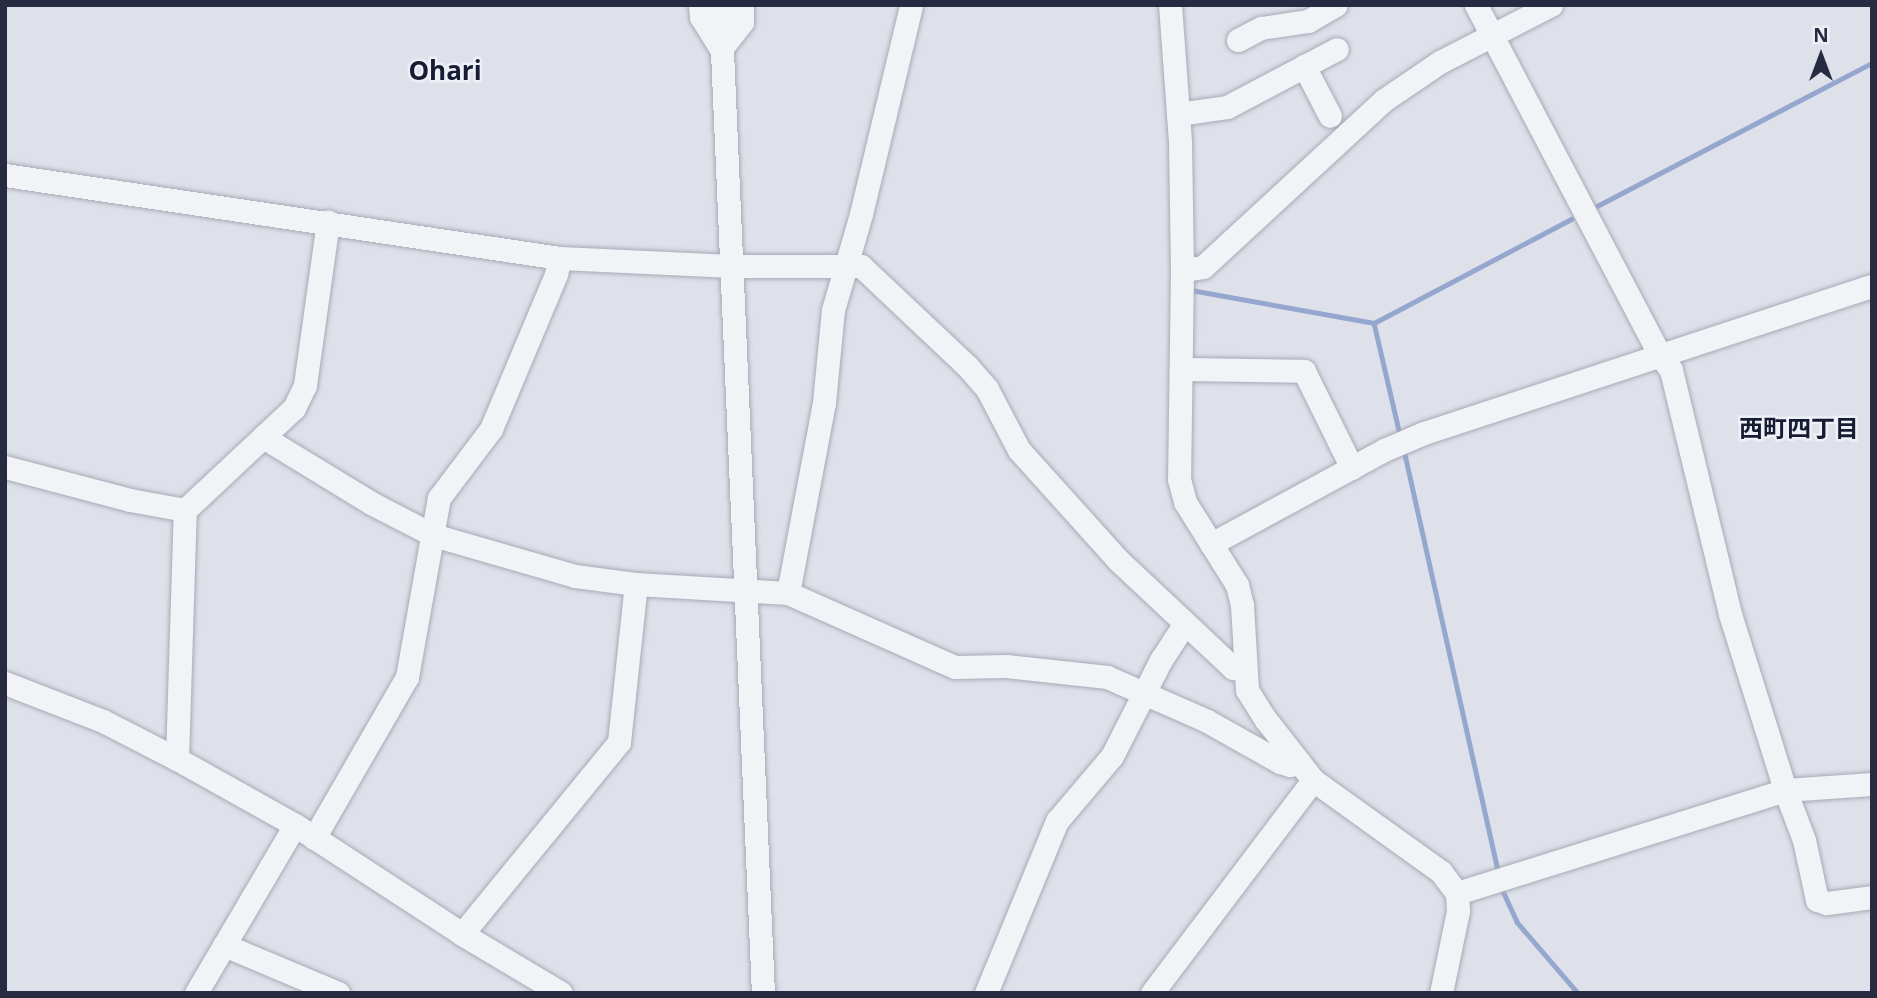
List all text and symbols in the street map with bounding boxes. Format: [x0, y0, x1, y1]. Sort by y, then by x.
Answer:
north arrow [1786, 21, 1856, 91]
text: N [1813, 22, 1829, 48]
district label: Ohari [408, 55, 482, 87]
district label: 西町四丁目 [1739, 414, 1859, 442]

